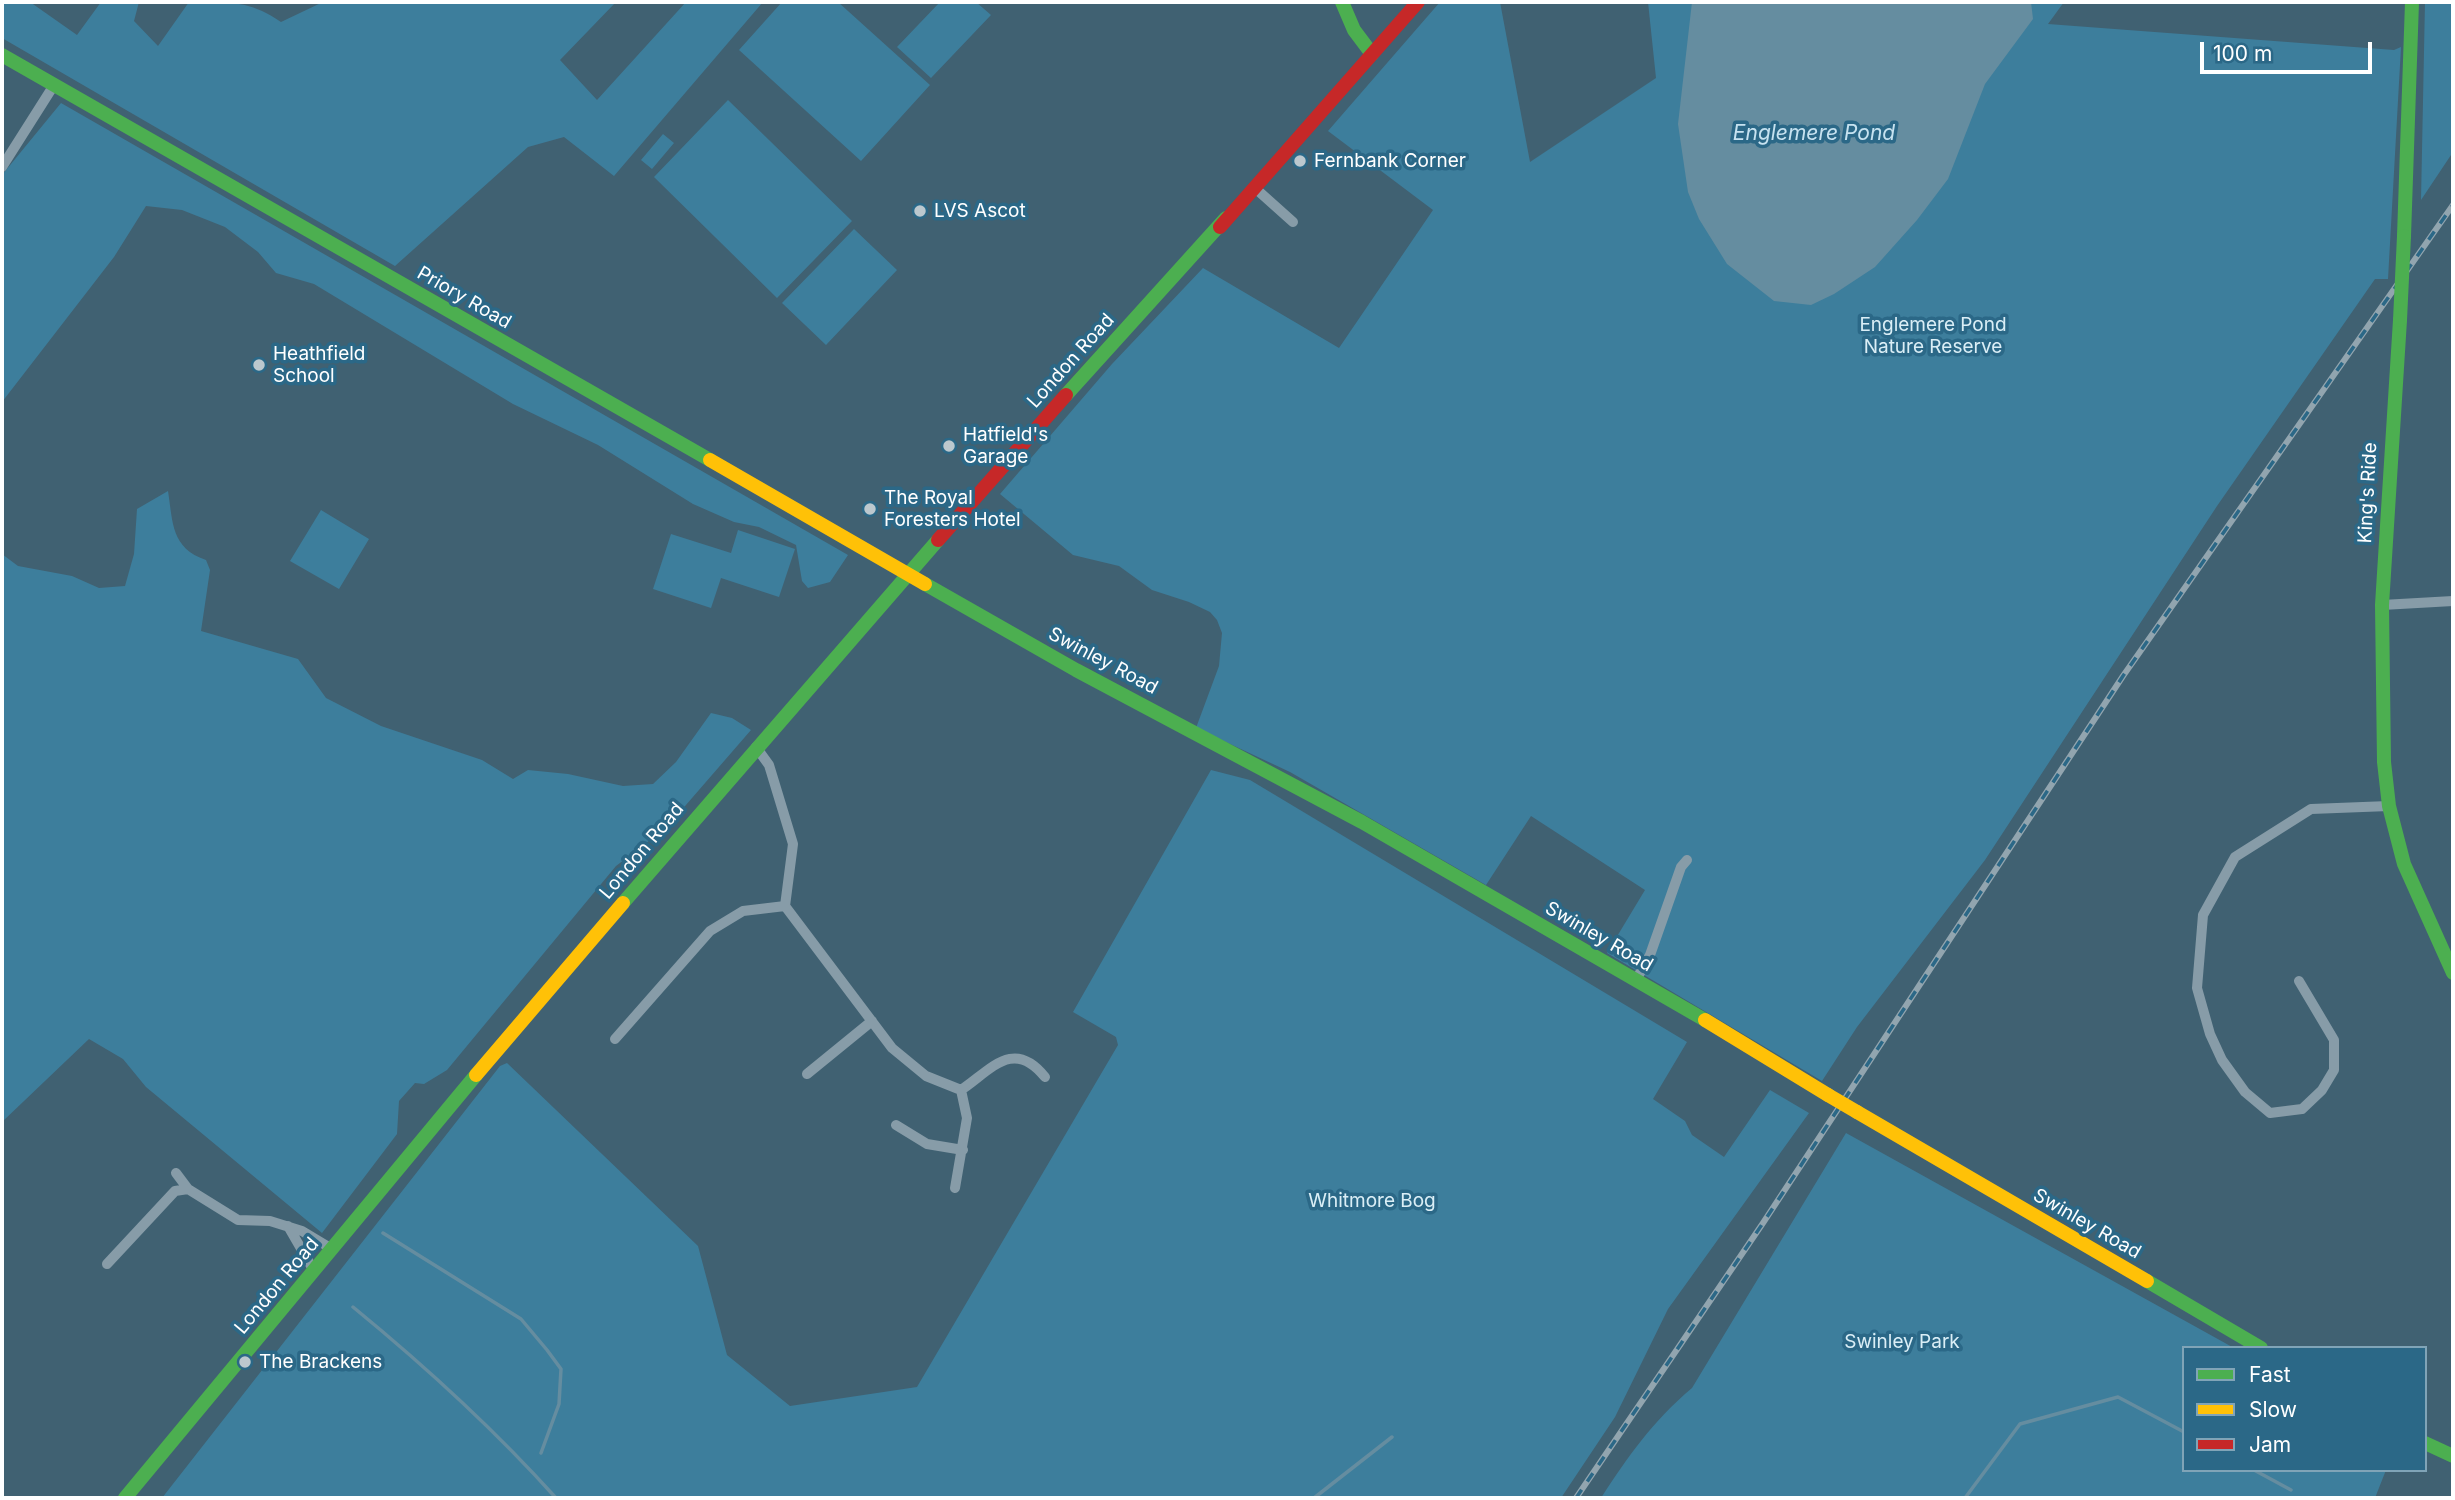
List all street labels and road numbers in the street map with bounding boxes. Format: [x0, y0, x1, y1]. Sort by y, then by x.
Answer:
street label: Priory Road [413, 262, 515, 334]
street label: London Road [1023, 309, 1119, 413]
street label: King's Ride [2354, 442, 2382, 544]
street label: Swinley Road [1044, 623, 1162, 699]
street label: London Road [595, 798, 689, 904]
street label: Swinley Road [1541, 897, 1657, 977]
street label: Swinley Road [2029, 1184, 2145, 1264]
street label: London Road [230, 1233, 324, 1339]

